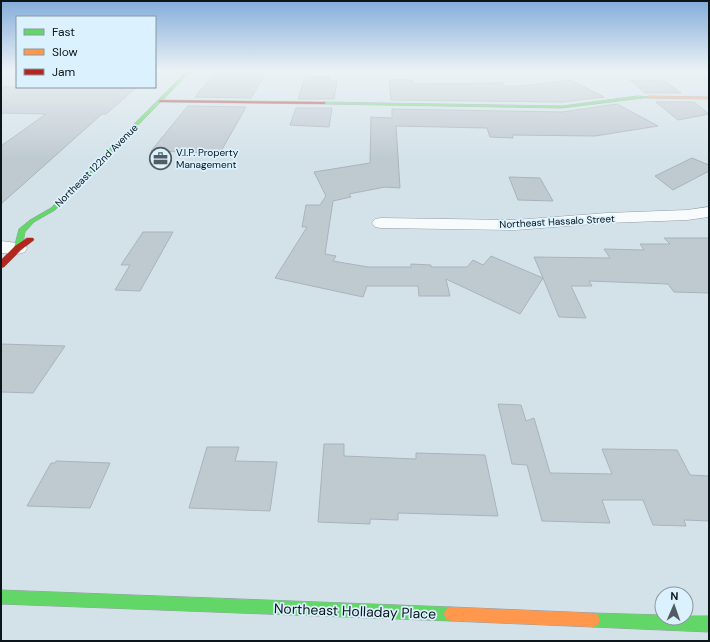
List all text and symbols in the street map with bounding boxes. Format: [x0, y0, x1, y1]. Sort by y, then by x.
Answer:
legend [16, 16, 156, 88]
text: Fast [52, 24, 75, 40]
text: Slow [52, 44, 78, 60]
text: Jam [52, 64, 75, 80]
street label: Northeast 122nd Avenue [52, 121, 141, 210]
office icon: V.I.P. Property Management [148, 145, 174, 171]
place label: V.I.P. Property Management [176, 146, 239, 171]
street label: Northeast Hassalo Street [499, 212, 615, 231]
north arrow [654, 586, 694, 626]
text: N [670, 589, 679, 603]
street label: Northeast Holladay Place [274, 599, 437, 623]

